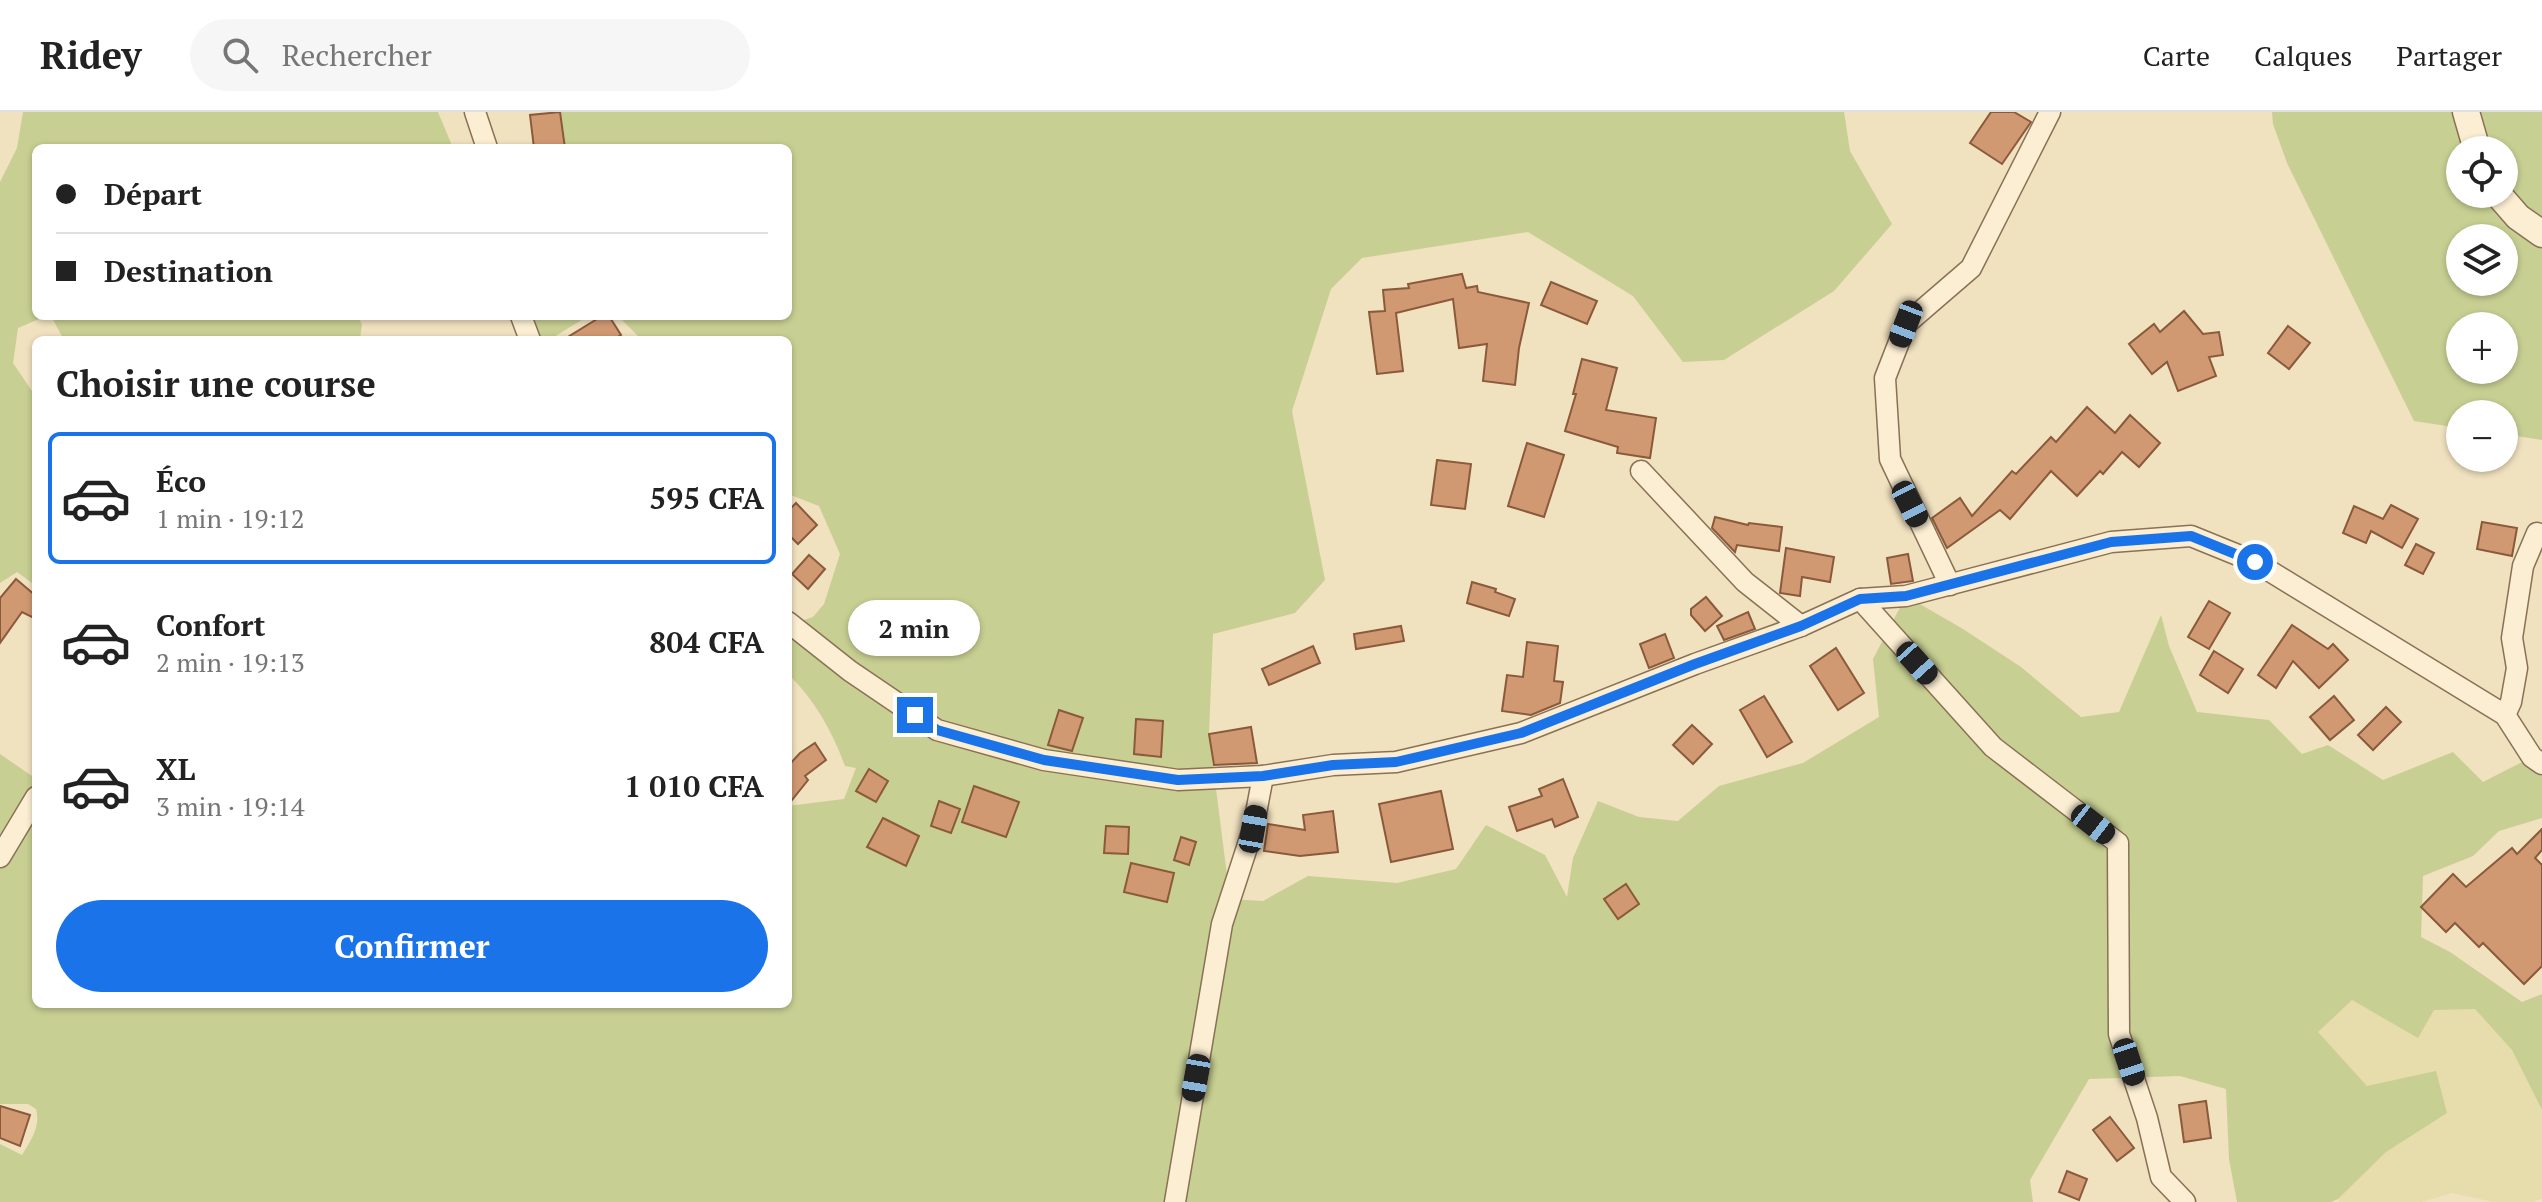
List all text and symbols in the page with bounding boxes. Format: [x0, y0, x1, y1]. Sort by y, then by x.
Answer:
search box [190, 19, 750, 91]
text: Ridey [40, 30, 142, 80]
icon: search [218, 33, 262, 77]
text: Rechercher [282, 35, 432, 75]
text: Carte [2143, 37, 2210, 74]
text: Calques [2254, 37, 2352, 74]
text: Partager [2396, 37, 2502, 74]
map controls [2446, 136, 2518, 472]
button: locate [2446, 136, 2518, 208]
text: Départ [104, 174, 202, 214]
button: layers [2446, 224, 2518, 296]
text: Destination [104, 251, 273, 291]
car [1886, 297, 1926, 351]
button: + [2446, 312, 2518, 384]
text: Choisir une course [56, 360, 376, 407]
button: − [2446, 400, 2518, 472]
text: Éco [156, 461, 206, 501]
icon: car [60, 462, 132, 534]
car [1888, 477, 1932, 531]
text: 595 CFA [649, 478, 764, 518]
text: 1 min · 19:12 [156, 501, 305, 535]
route start [2237, 544, 2273, 580]
callout: 2 min [849, 599, 981, 655]
text: Confort [156, 605, 266, 645]
icon: car [60, 606, 132, 678]
text: 2 min [878, 611, 950, 645]
text: 804 CFA [649, 622, 764, 662]
car [1892, 637, 1942, 689]
text: 2 min · 19:13 [156, 645, 305, 679]
route end [897, 697, 933, 733]
text: XL [156, 749, 195, 789]
icon: car [60, 750, 132, 822]
text: 1 010 CFA [624, 766, 764, 806]
text: 3 min · 19:14 [156, 789, 305, 823]
car [2067, 800, 2119, 848]
car [1237, 803, 1269, 855]
button: Confirmer [56, 900, 768, 992]
car [2110, 1035, 2148, 1089]
car [1180, 1052, 1212, 1104]

